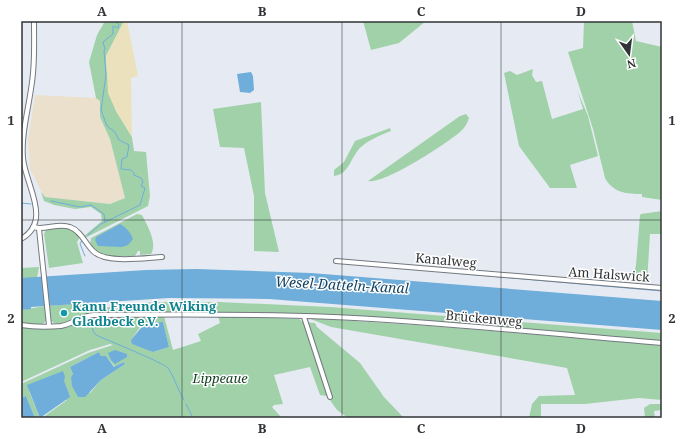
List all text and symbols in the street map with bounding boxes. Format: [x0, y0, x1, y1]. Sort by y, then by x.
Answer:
text: A [97, 2, 107, 20]
text: B [258, 2, 267, 20]
text: C [417, 2, 426, 20]
text: D [576, 2, 586, 20]
north arrow [609, 34, 649, 74]
text: N [625, 56, 638, 73]
text: 1 [7, 111, 15, 129]
text: 1 [668, 111, 676, 129]
street label: Kanalweg [415, 248, 477, 272]
street label: Am Halswick [568, 262, 651, 286]
water label: Wesel-Datteln-Kanal [275, 272, 410, 298]
place label: Kanu Freunde Wiking Gladbeck e.V. [72, 297, 217, 330]
street label: Brückenweg [445, 306, 523, 330]
marker: Kanu Freunde Wiking Gladbeck e.V. [59, 308, 69, 318]
text: 2 [7, 309, 15, 327]
text: 2 [668, 309, 676, 327]
park label: Lippeaue [191, 369, 248, 387]
text: A [97, 419, 107, 437]
text: B [258, 419, 267, 437]
text: C [417, 419, 426, 437]
text: D [576, 419, 586, 437]

